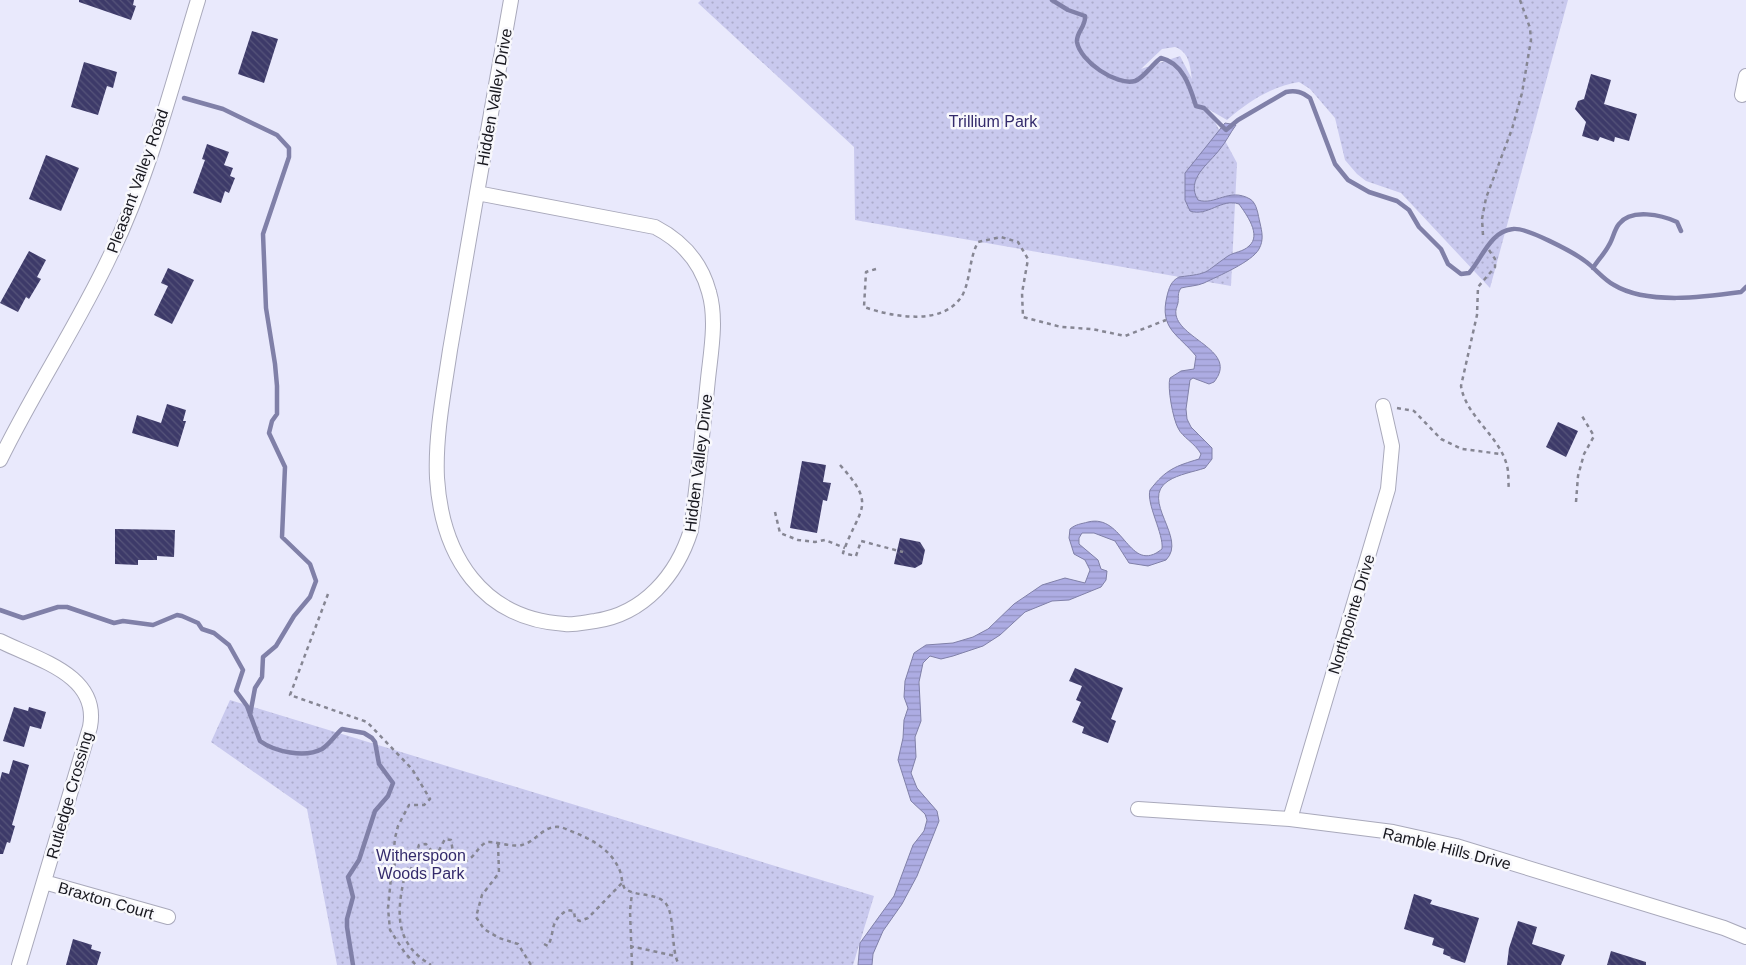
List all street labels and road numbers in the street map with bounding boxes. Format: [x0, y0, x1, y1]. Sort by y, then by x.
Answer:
street label: Hidden Valley Drive [474, 27, 515, 167]
street label: Pleasant Valley Road [104, 107, 171, 255]
street label: Hidden Valley Drive [682, 393, 715, 533]
street label: Northpointe Drive [1325, 552, 1378, 676]
street label: Rutledge Crossing [43, 730, 96, 861]
street label: Ramble Hills Drive [1381, 824, 1513, 873]
street label: Braxton Court [56, 879, 156, 922]

